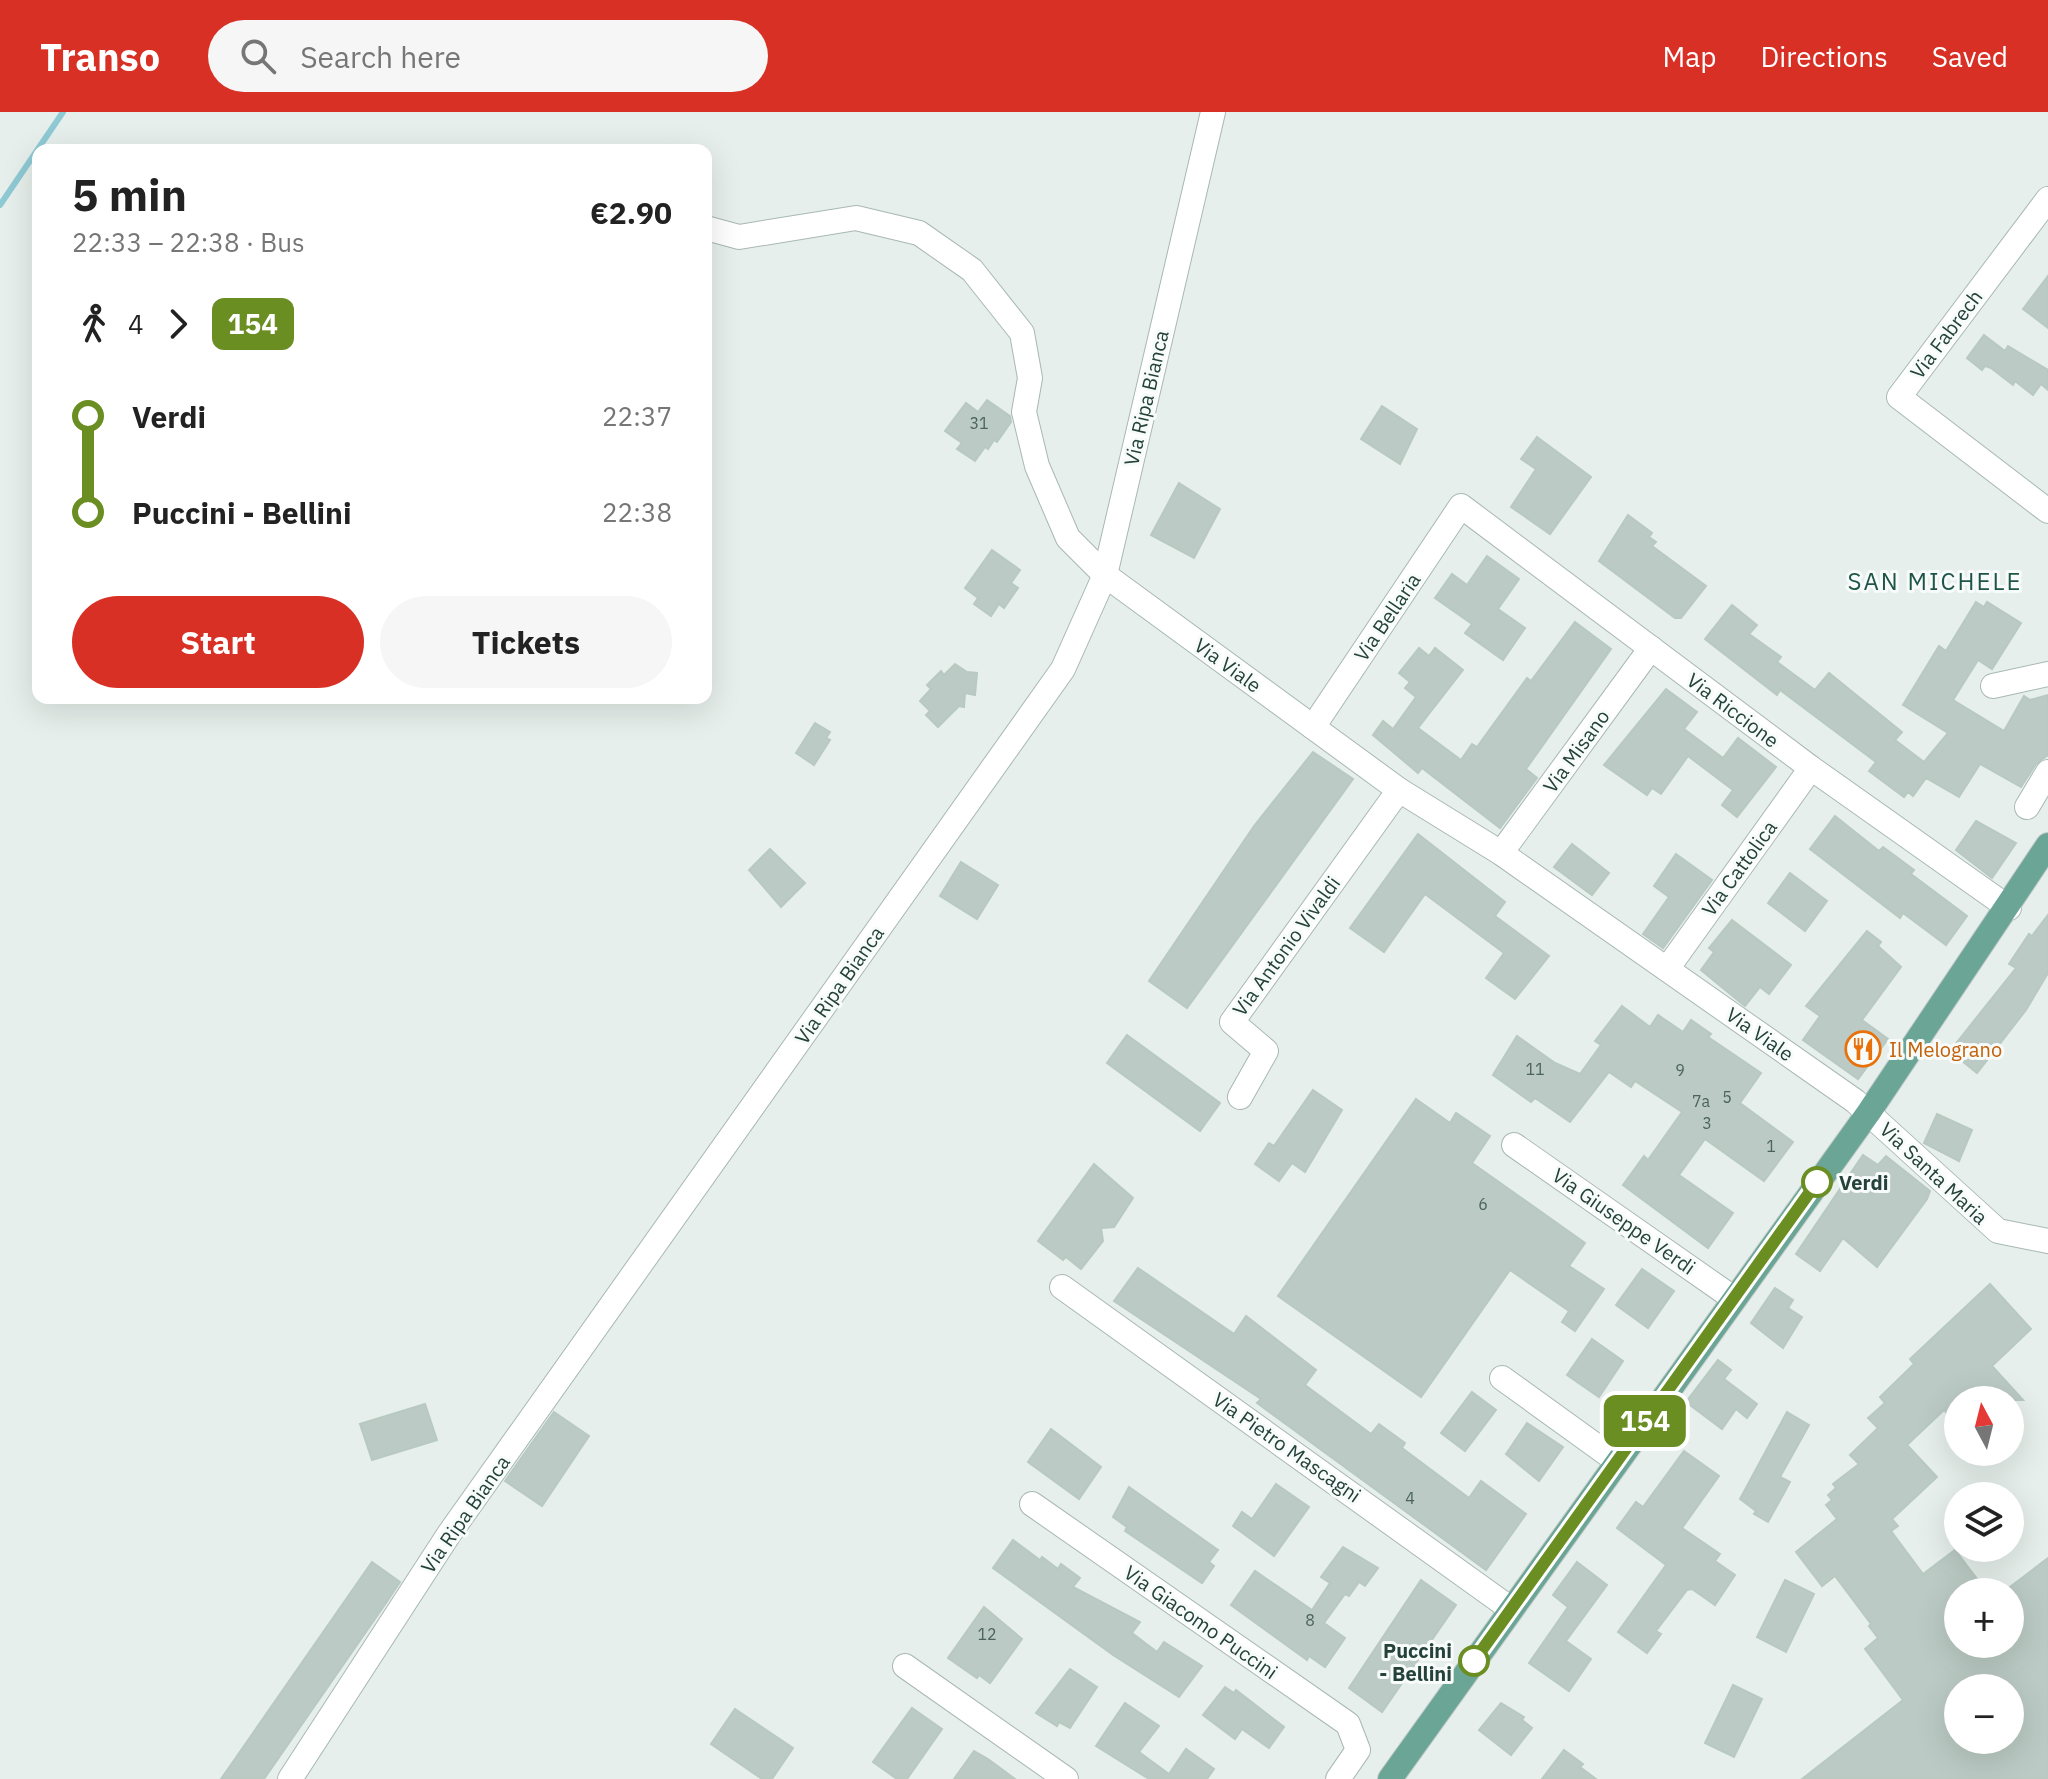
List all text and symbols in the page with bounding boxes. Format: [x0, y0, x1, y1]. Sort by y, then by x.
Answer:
search box [208, 20, 768, 92]
text: Transo [40, 32, 160, 81]
icon: search [236, 34, 280, 78]
text: Search here [300, 37, 461, 76]
text: Map [1662, 38, 1716, 75]
text: Directions [1760, 38, 1888, 75]
text: Saved [1932, 38, 2008, 75]
text: 5 min [72, 166, 187, 223]
text: €2.90 [590, 193, 672, 232]
text: 22:33 – 22:38 · Bus [72, 225, 305, 259]
street label: Via Fabrech [1904, 284, 1988, 384]
icon: walk [72, 302, 116, 346]
icon: forward [156, 302, 200, 346]
text: 154 [228, 305, 278, 342]
text: 4 [128, 307, 144, 341]
street label: Via Ripa Bianca [1117, 327, 1175, 468]
text: Verdi [132, 397, 206, 436]
text: 22:37 [602, 399, 672, 433]
house number: 31 [969, 413, 989, 433]
text: Puccini - Bellini [132, 493, 352, 532]
text: 22:38 [602, 495, 672, 529]
district label: SAN MICHELE [1848, 565, 2022, 597]
street label: Via Bellaria [1348, 567, 1427, 666]
button: Start [72, 596, 364, 688]
button: Tickets [380, 596, 672, 688]
street label: Via Viale [1189, 631, 1267, 699]
street label: Via Riccione [1681, 666, 1785, 754]
street label: Via Misano [1537, 704, 1615, 798]
street label: Via Cattolica [1695, 815, 1783, 921]
street label: Via Antonio Vivaldi [1226, 871, 1346, 1021]
street label: Via Ripa Bianca [788, 920, 890, 1049]
street label: Via Viale [1721, 1001, 1799, 1067]
restaurant icon: Il Melograno [1844, 1030, 1882, 1068]
place label: Il Melograno [1889, 1036, 2002, 1063]
house number: 11 [1525, 1059, 1545, 1079]
house number: 9 [1675, 1060, 1685, 1080]
house number: 5 [1722, 1087, 1732, 1107]
house number: 7a [1692, 1091, 1711, 1111]
house number: 3 [1702, 1113, 1712, 1133]
street label: Via Santa Maria [1874, 1116, 1994, 1230]
house number: 1 [1766, 1136, 1776, 1156]
street label: Via Giuseppe Verdi [1547, 1162, 1701, 1280]
marker: Verdi [1802, 1167, 1832, 1197]
place label: Verdi [1839, 1169, 1888, 1196]
house number: 6 [1478, 1194, 1488, 1214]
street label: Via Pietro Mascagni [1208, 1386, 1366, 1508]
north arrow [1944, 1386, 2024, 1466]
map controls [1944, 1386, 2024, 1754]
line badge: 154 [1599, 1395, 1691, 1447]
text: 154 [1620, 1402, 1670, 1439]
street label: Via Ripa Bianca [414, 1449, 516, 1578]
button: layers [1944, 1482, 2024, 1562]
house number: 4 [1405, 1488, 1415, 1508]
street label: Via Giacomo Puccini [1119, 1559, 1283, 1685]
button: + [1944, 1578, 2024, 1658]
house number: 8 [1305, 1610, 1315, 1630]
house number: 12 [977, 1624, 997, 1644]
place label: Puccini - Bellini [1379, 1637, 1452, 1687]
marker: Puccini - Bellini [1459, 1646, 1489, 1676]
button: − [1944, 1674, 2024, 1754]

